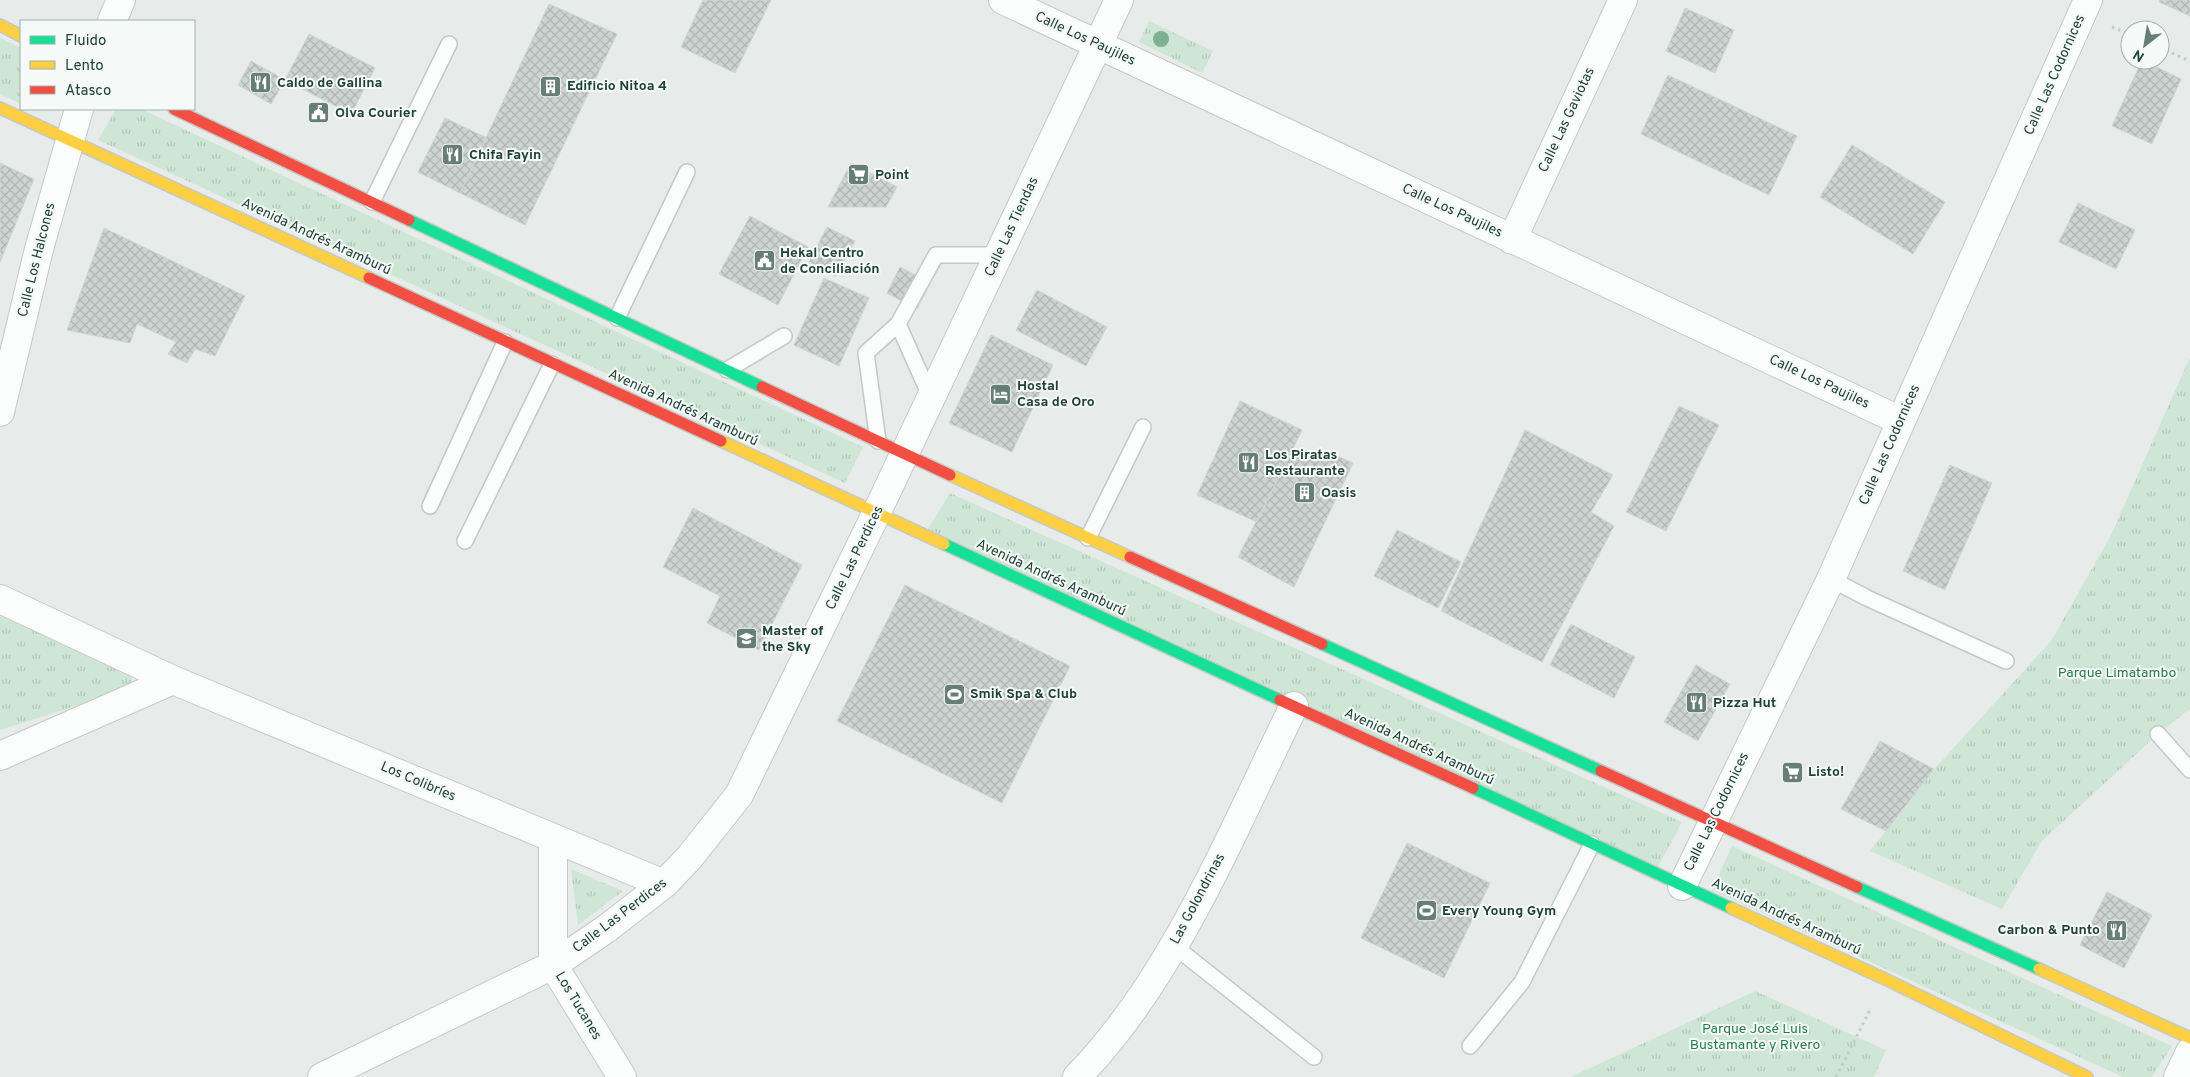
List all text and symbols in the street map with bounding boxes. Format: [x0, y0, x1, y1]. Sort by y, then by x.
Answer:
street label: Calle Los Paujiles [1032, 8, 1138, 70]
street label: Calle Las Codornices [2021, 12, 2089, 138]
legend [20, 20, 195, 110]
north arrow [2120, 20, 2170, 70]
text: Fluido [65, 32, 106, 51]
text: N [2130, 45, 2148, 65]
text: Lento [65, 57, 104, 76]
street label: Calle Las Gaviotas [1535, 65, 1599, 175]
restaurant icon: Caldo de Gallina [249, 71, 273, 95]
building icon: Edificio Nitoa 4 [539, 74, 563, 98]
place label: Caldo de Gallina [277, 75, 382, 92]
place label: Edificio Nitoa 4 [567, 78, 667, 95]
text: Atasco [65, 82, 111, 101]
public building icon: Olva Courier [307, 101, 331, 125]
place label: Olva Courier [335, 105, 417, 122]
restaurant icon: Chifa Fayin [441, 143, 465, 167]
place label: Chifa Fayin [469, 147, 541, 164]
supermarket icon: Point [847, 163, 871, 187]
place label: Point [875, 167, 909, 184]
street label: Calle Las Tiendas [981, 174, 1043, 280]
street label: Calle Los Paujiles [1399, 180, 1505, 242]
street label: Avenida Andrés Aramburú [238, 195, 394, 279]
street label: Calle Los Halcones [15, 201, 59, 319]
place label: Hekal Centro de Conciliación [780, 245, 880, 278]
public building icon: Hekal Centro de Conciliación [752, 249, 776, 273]
street label: Calle Los Paujiles [1766, 351, 1872, 413]
street label: Avenida Andrés Aramburú [605, 366, 761, 450]
place label: Hostal Casa de Oro [1017, 378, 1095, 411]
hotel icon: Hostal Casa de Oro [989, 382, 1013, 406]
street label: Calle Las Codornices [1856, 382, 1924, 508]
place label: Los Piratas Restaurante [1265, 447, 1345, 480]
restaurant icon: Los Piratas Restaurante [1237, 451, 1261, 475]
building icon: Oasis [1293, 481, 1317, 505]
place label: Oasis [1321, 485, 1357, 502]
street label: Calle Las Perdices [822, 503, 888, 613]
street label: Avenida Andrés Aramburú [973, 536, 1129, 620]
place label: Master of the Sky [762, 623, 823, 656]
school or university icon: Master of the Sky [734, 627, 758, 651]
park label: Parque Limatambo [2058, 665, 2176, 682]
sports icon: Smik Spa & Club [942, 682, 966, 706]
place label: Smik Spa & Club [970, 686, 1077, 703]
restaurant icon: Pizza Hut [1685, 691, 1709, 715]
place label: Pizza Hut [1713, 695, 1776, 712]
street label: Avenida Andrés Aramburú [1341, 705, 1497, 789]
street label: Calle Las Codornices [1681, 750, 1753, 874]
street label: Los Colibríes [378, 758, 458, 806]
supermarket icon: Listo! [1780, 760, 1804, 784]
place label: Listo! [1808, 764, 1844, 781]
street label: Las Golondrinas [1167, 851, 1229, 947]
street label: Calle Las Perdices [569, 875, 671, 957]
street label: Avenida Andrés Aramburú [1708, 875, 1864, 959]
sports icon: Every Young Gym [1414, 899, 1438, 923]
place label: Every Young Gym [1442, 903, 1556, 920]
restaurant icon: Carbon & Punto [2104, 918, 2128, 942]
place label: Carbon & Punto [1998, 922, 2100, 939]
street label: Los Tucanes [551, 969, 605, 1043]
park label: Parque José Luis Bustamante y Rivero [1690, 1021, 1820, 1054]

